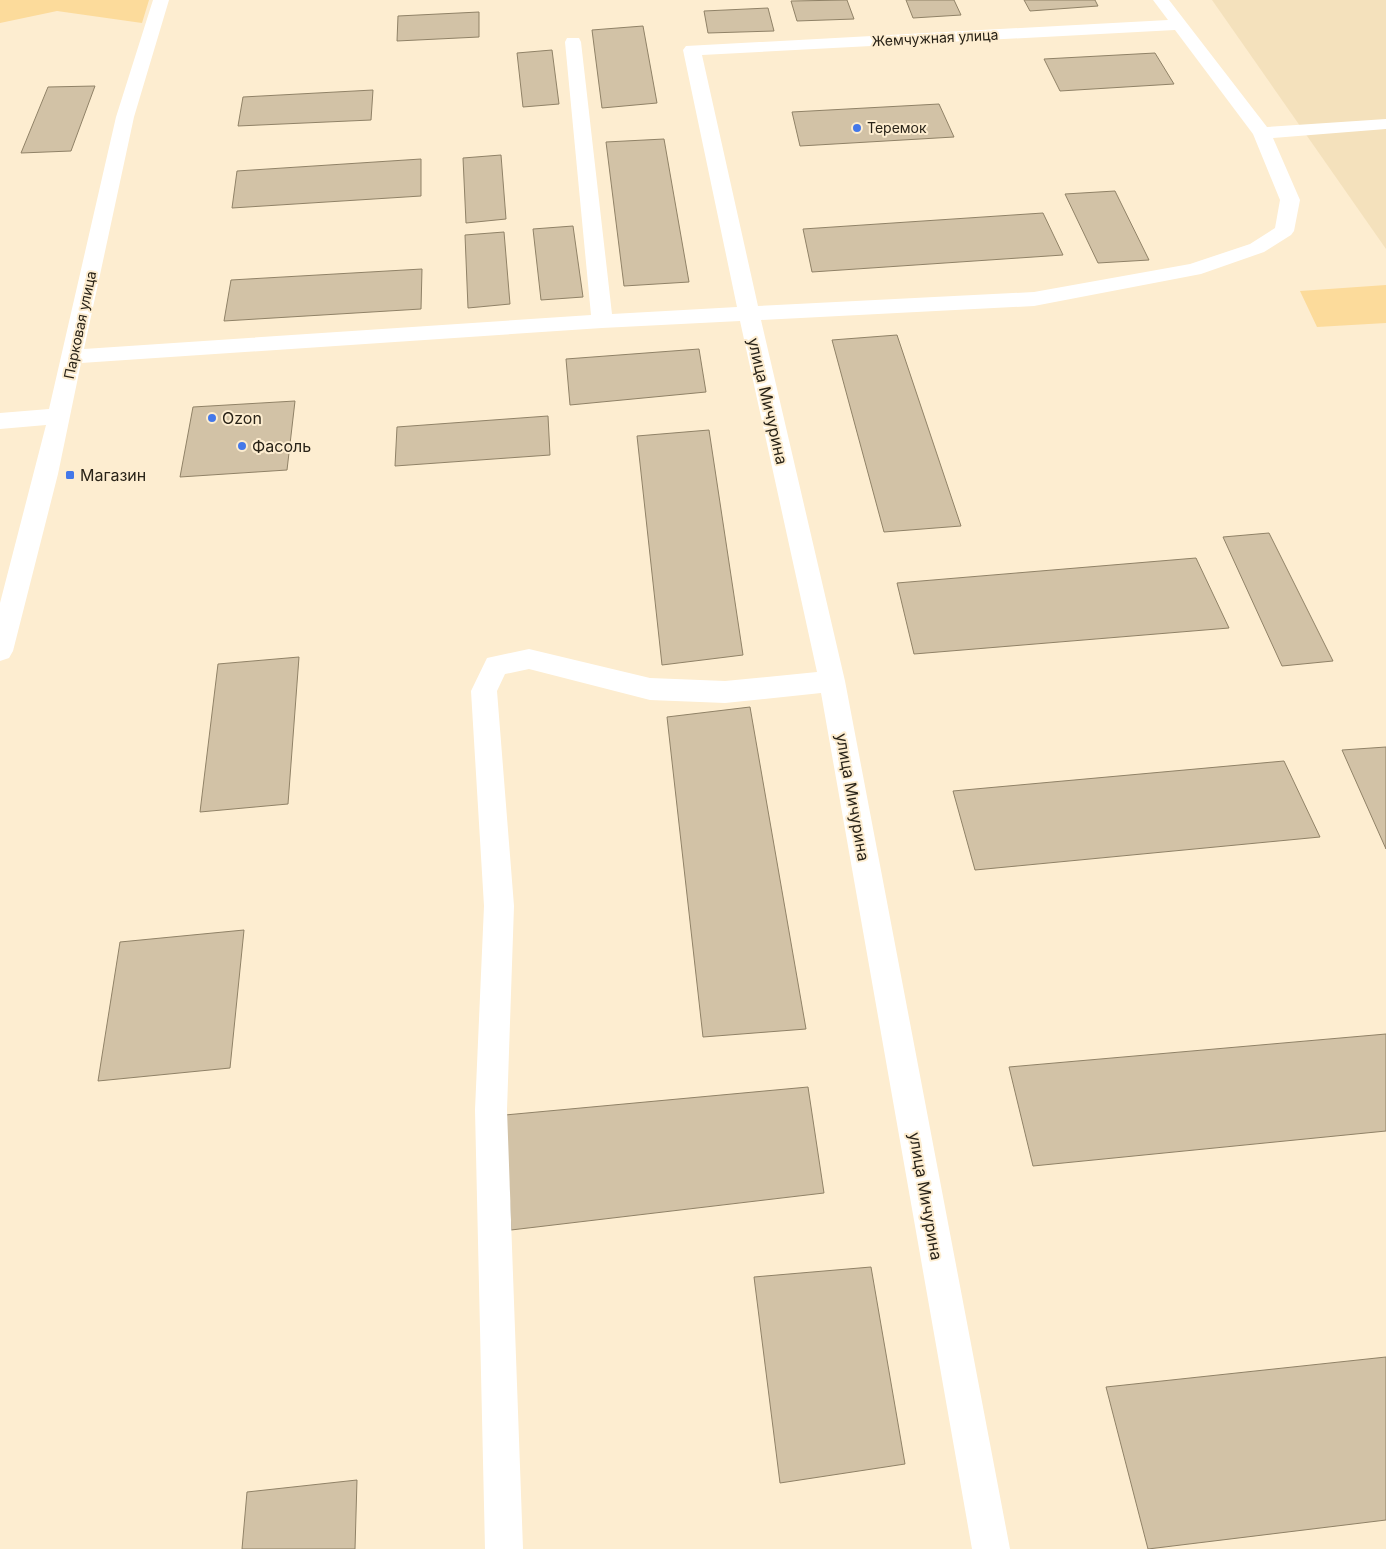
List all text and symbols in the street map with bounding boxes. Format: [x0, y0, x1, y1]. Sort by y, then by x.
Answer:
street label: Жемчужная улица [871, 26, 999, 49]
place label: Теремок [867, 119, 927, 136]
marker: Теремок [851, 122, 863, 134]
street label: Парковая улица [60, 269, 99, 380]
street label: улица Мичурина [744, 336, 792, 466]
place label: Ozon [222, 408, 262, 428]
marker: Ozon [206, 412, 218, 424]
place label: Фасоль [252, 436, 311, 456]
marker: Фасоль [236, 440, 248, 452]
place label: Магазин [80, 465, 146, 485]
marker: Магазин [64, 469, 76, 481]
street label: улица Мичурина [832, 731, 874, 863]
street label: улица Мичурина [905, 1130, 947, 1262]

